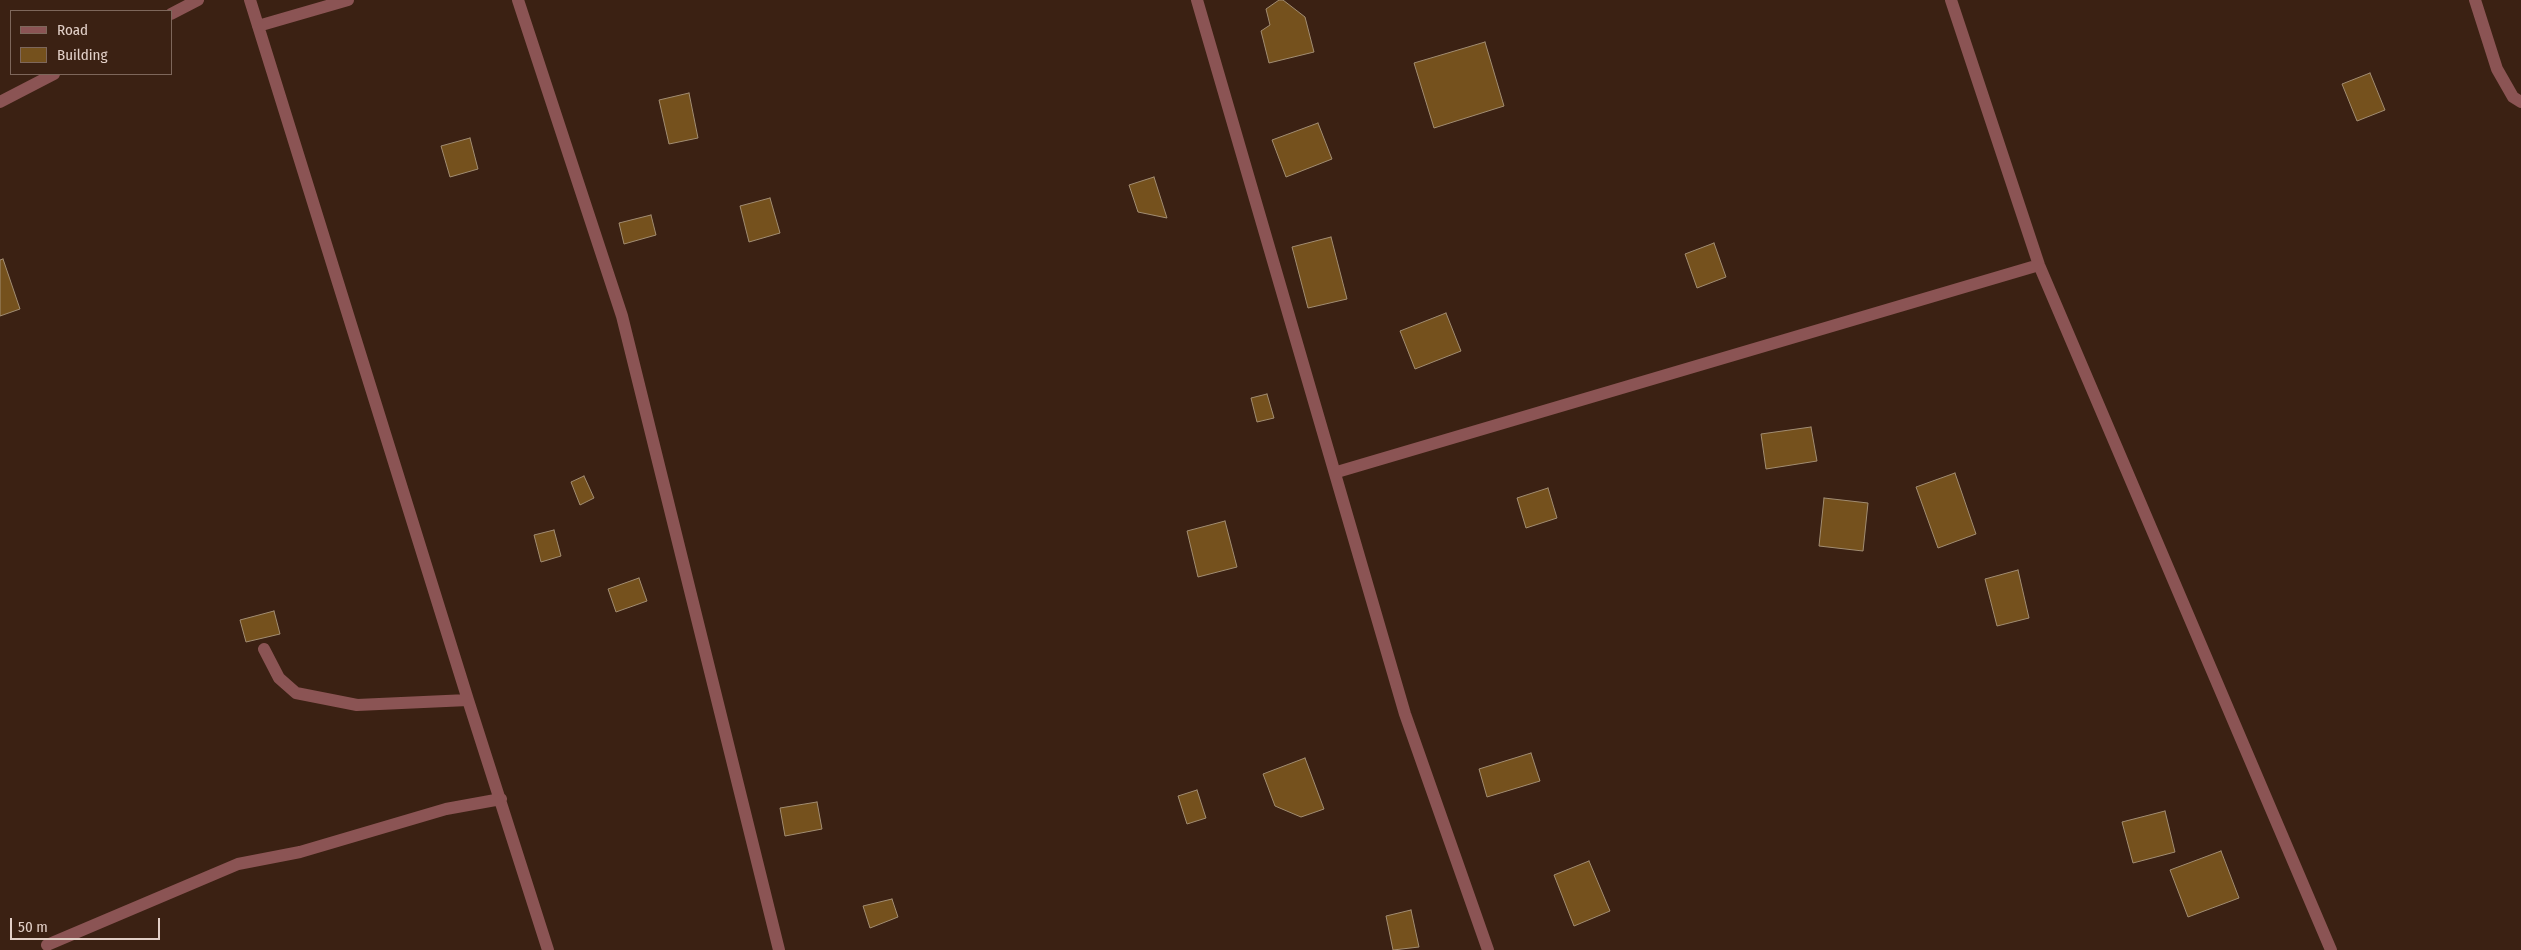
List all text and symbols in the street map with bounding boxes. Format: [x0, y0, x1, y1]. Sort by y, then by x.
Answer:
legend [10, 10, 172, 75]
text: Road [57, 21, 88, 39]
text: Building [57, 46, 108, 64]
scale bar [12, 908, 162, 940]
text: 50 m [18, 918, 48, 936]

